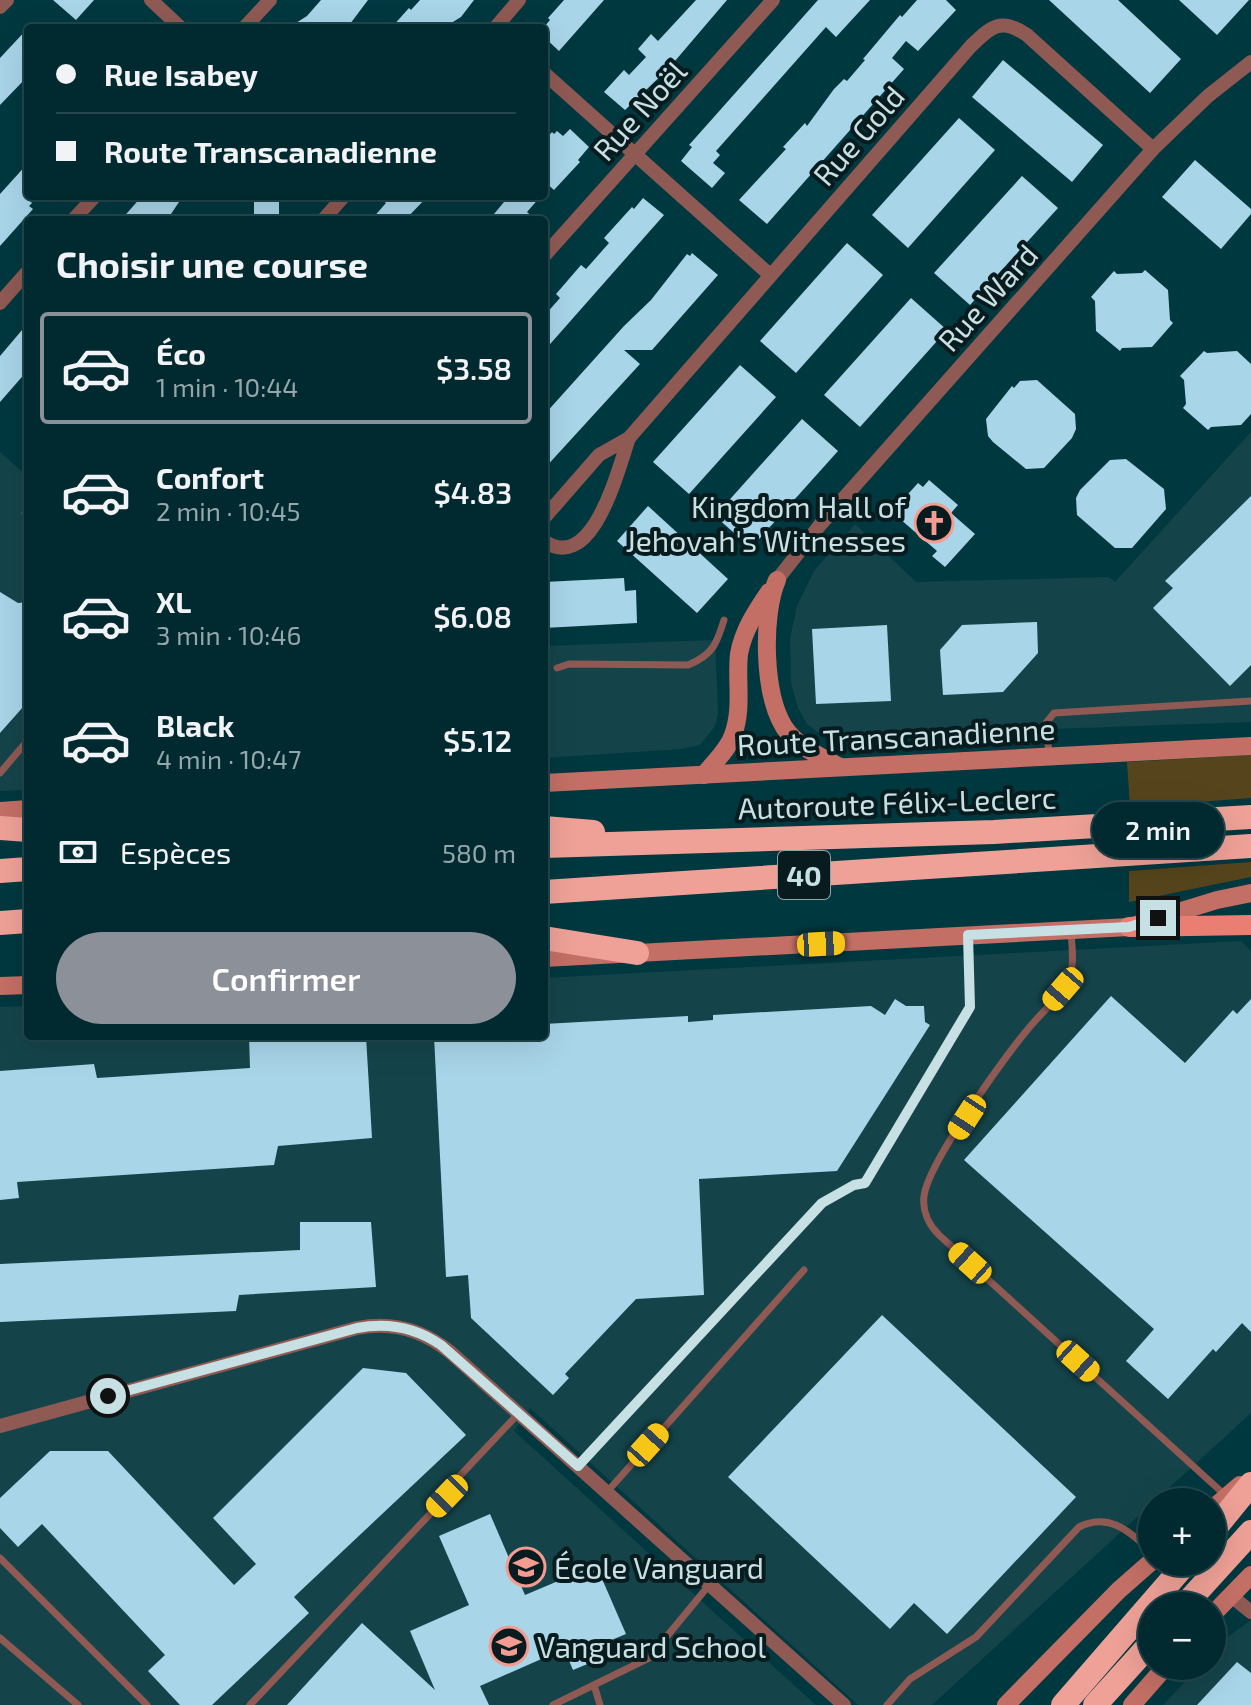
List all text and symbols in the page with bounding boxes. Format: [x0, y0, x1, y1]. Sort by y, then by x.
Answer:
street label: Rue Noël [585, 53, 693, 167]
text: Rue Isabey [104, 56, 258, 92]
street label: Rue Gold [805, 78, 911, 192]
text: Route Transcanadienne [104, 133, 437, 169]
street label: Rue Ward [930, 236, 1044, 358]
text: Choisir une course [56, 242, 368, 285]
icon: car [60, 332, 132, 404]
text: Éco [156, 335, 206, 371]
text: $3.58 [436, 350, 512, 386]
text: 1 min · 10:44 [156, 371, 298, 402]
icon: car [60, 456, 132, 528]
text: Confort [156, 459, 264, 495]
text: $4.83 [433, 474, 512, 510]
place label: Kingdom Hall of Jehovah's Witnesses [626, 488, 907, 558]
text: 2 min · 10:45 [156, 495, 301, 526]
church icon: Kingdom Hall of Jehovah's Witnesses [913, 502, 955, 544]
icon: car [60, 580, 132, 652]
text: XL [156, 583, 191, 619]
text: $6.08 [433, 598, 512, 634]
text: 3 min · 10:46 [156, 619, 301, 650]
icon: car [60, 704, 132, 776]
text: Black [156, 707, 234, 743]
street label: Route Transcanadienne [736, 710, 1056, 762]
text: $5.12 [443, 722, 512, 758]
text: 4 min · 10:47 [156, 743, 301, 774]
street label: Autoroute Félix-Leclerc [737, 778, 1057, 826]
callout: 2 min [1092, 802, 1224, 858]
text: 2 min [1125, 814, 1191, 845]
icon: cash [56, 830, 100, 874]
text: Espèces [120, 834, 231, 870]
text: 580 m [442, 837, 516, 868]
road number: 40 [778, 851, 830, 899]
route end [1140, 900, 1176, 936]
car [796, 931, 846, 957]
button: Confirmer [56, 932, 516, 1024]
car [1038, 963, 1088, 1015]
car [944, 1090, 990, 1144]
car [944, 1238, 996, 1288]
car [1052, 1336, 1104, 1386]
route start [90, 1378, 126, 1414]
car [623, 1419, 673, 1471]
car [422, 1470, 472, 1522]
map controls [1138, 1488, 1226, 1680]
button: + [1138, 1488, 1226, 1576]
school or university icon: École Vanguard [505, 1546, 547, 1588]
place label: École Vanguard [554, 1549, 764, 1585]
button: − [1138, 1592, 1226, 1680]
school or university icon: Vanguard School [488, 1625, 530, 1667]
place label: Vanguard School [537, 1628, 766, 1664]

